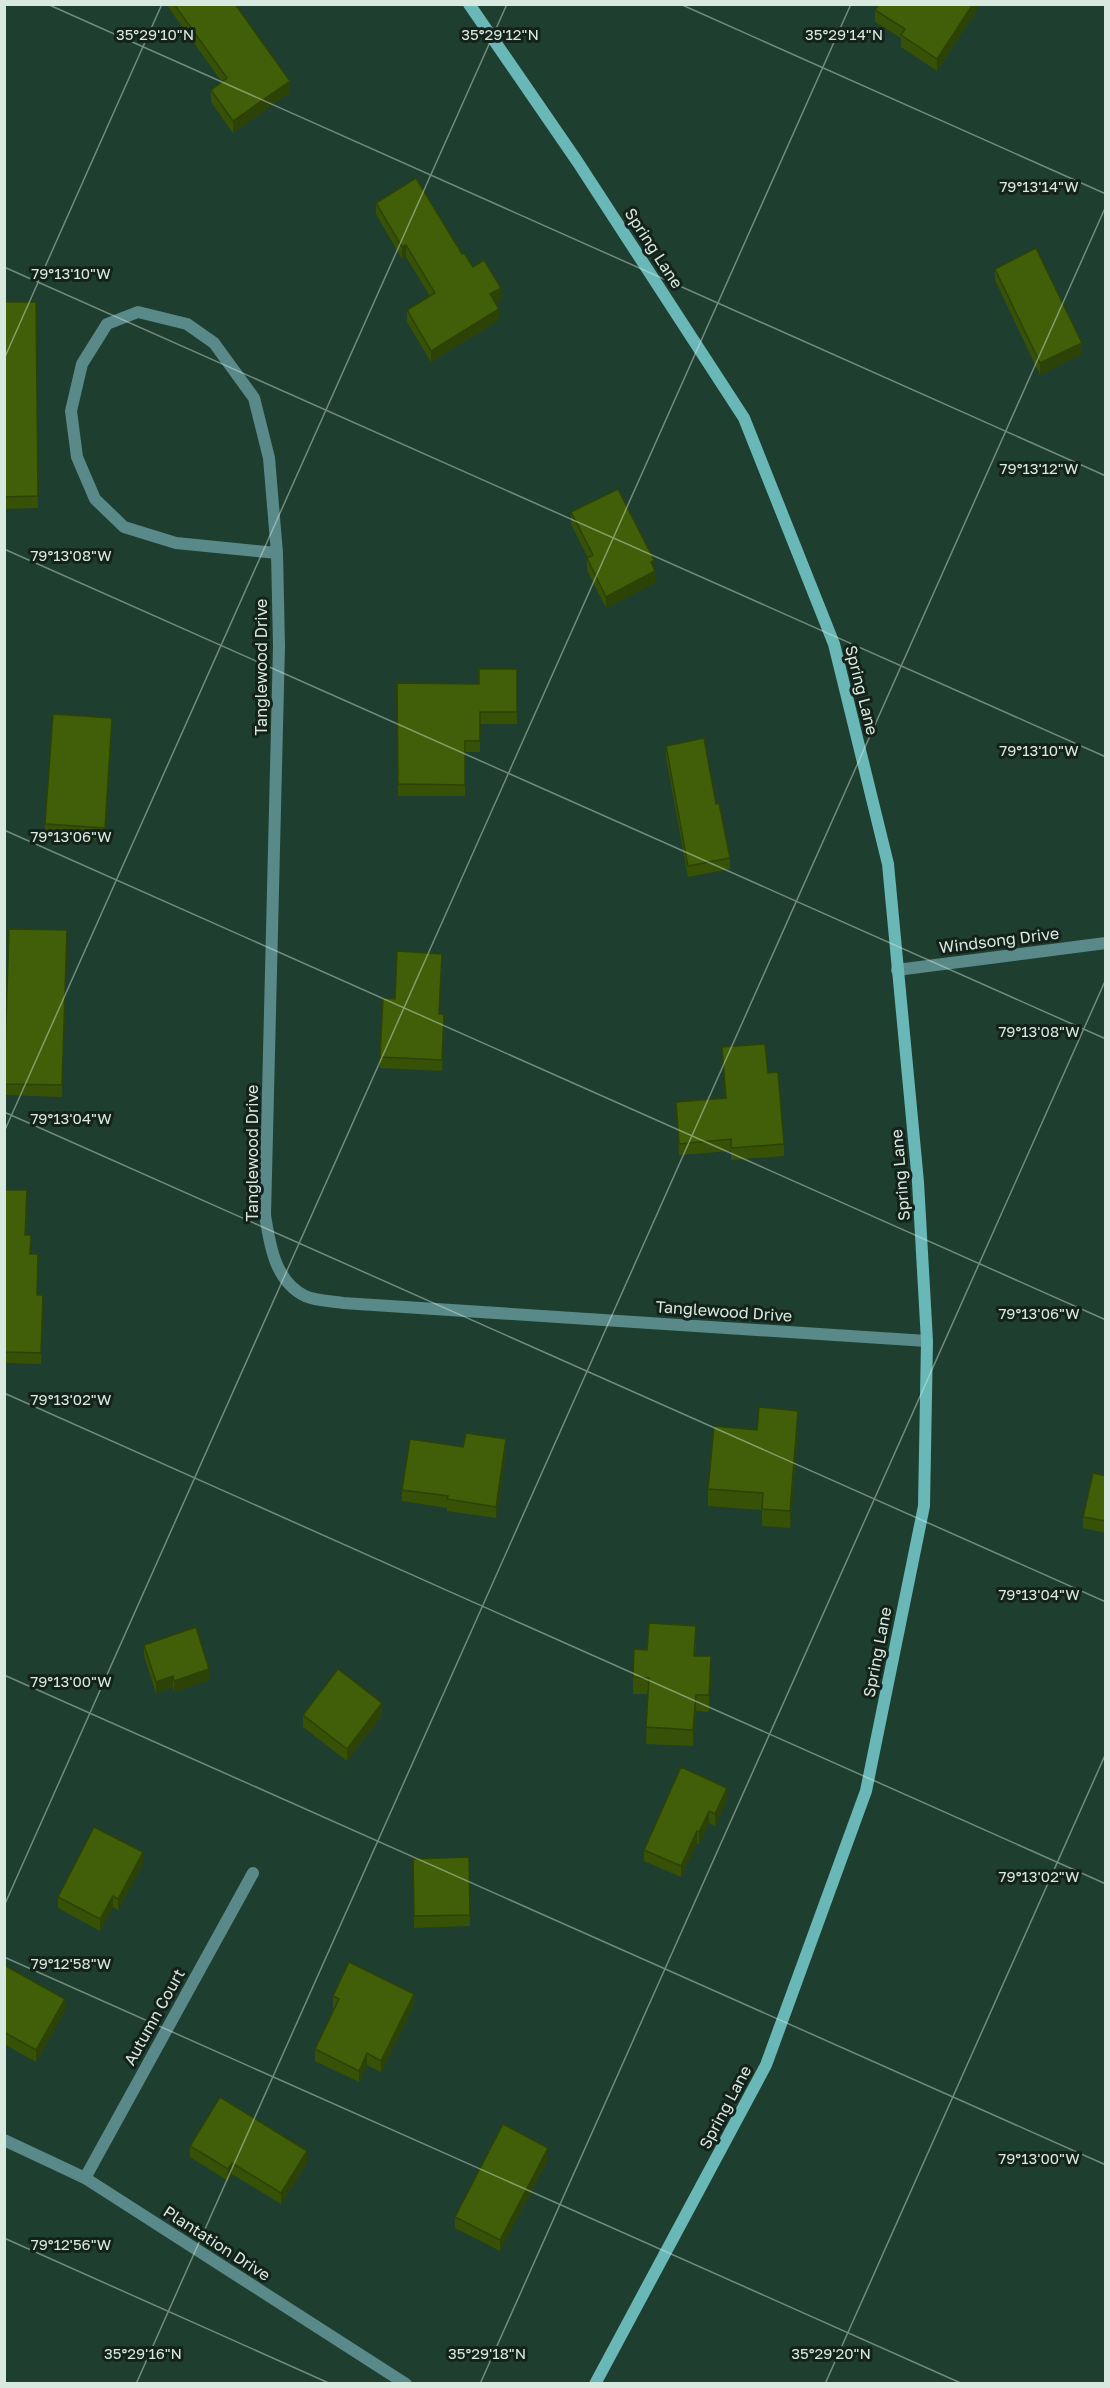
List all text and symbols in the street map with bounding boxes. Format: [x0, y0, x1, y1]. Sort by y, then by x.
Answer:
text: 35°29'10"N [116, 25, 194, 43]
text: 35°29'12"N [461, 25, 539, 43]
text: 35°29'14"N [805, 25, 883, 43]
text: 79°13'14"W [999, 177, 1079, 195]
street label: Spring Lane [621, 204, 687, 292]
text: 79°13'10"W [31, 264, 111, 282]
text: 79°13'12"W [1000, 459, 1078, 477]
text: 79°13'08"W [30, 546, 112, 564]
street label: Tanglewood Drive [251, 599, 271, 735]
street label: Spring Lane [841, 643, 883, 737]
text: 79°13'10"W [999, 741, 1079, 759]
text: 79°13'06"W [30, 827, 112, 845]
street label: Windsong Drive [938, 923, 1060, 957]
text: 79°13'08"W [998, 1022, 1080, 1040]
street label: Tanglewood Drive [242, 1085, 262, 1221]
text: 79°13'04"W [30, 1109, 112, 1127]
street label: Spring Lane [886, 1128, 914, 1222]
street label: Tanglewood Drive [655, 1296, 793, 1326]
text: 79°13'06"W [998, 1304, 1080, 1322]
text: 79°13'02"W [31, 1390, 111, 1408]
text: 79°13'04"W [998, 1585, 1080, 1603]
street label: Spring Lane [858, 1605, 896, 1699]
text: 79°13'00"W [30, 1672, 112, 1690]
text: 79°13'02"W [999, 1867, 1079, 1885]
text: 79°12'58"W [31, 1954, 111, 1972]
street label: Autumn Court [119, 1965, 189, 2069]
street label: Spring Lane [695, 2062, 755, 2152]
text: 79°13'00"W [998, 2149, 1080, 2167]
street label: Plantation Drive [160, 2201, 274, 2285]
text: 79°12'56"W [31, 2235, 111, 2253]
text: 35°29'16"N [104, 2344, 182, 2362]
text: 35°29'18"N [448, 2344, 526, 2362]
text: 35°29'20"N [791, 2344, 871, 2362]

